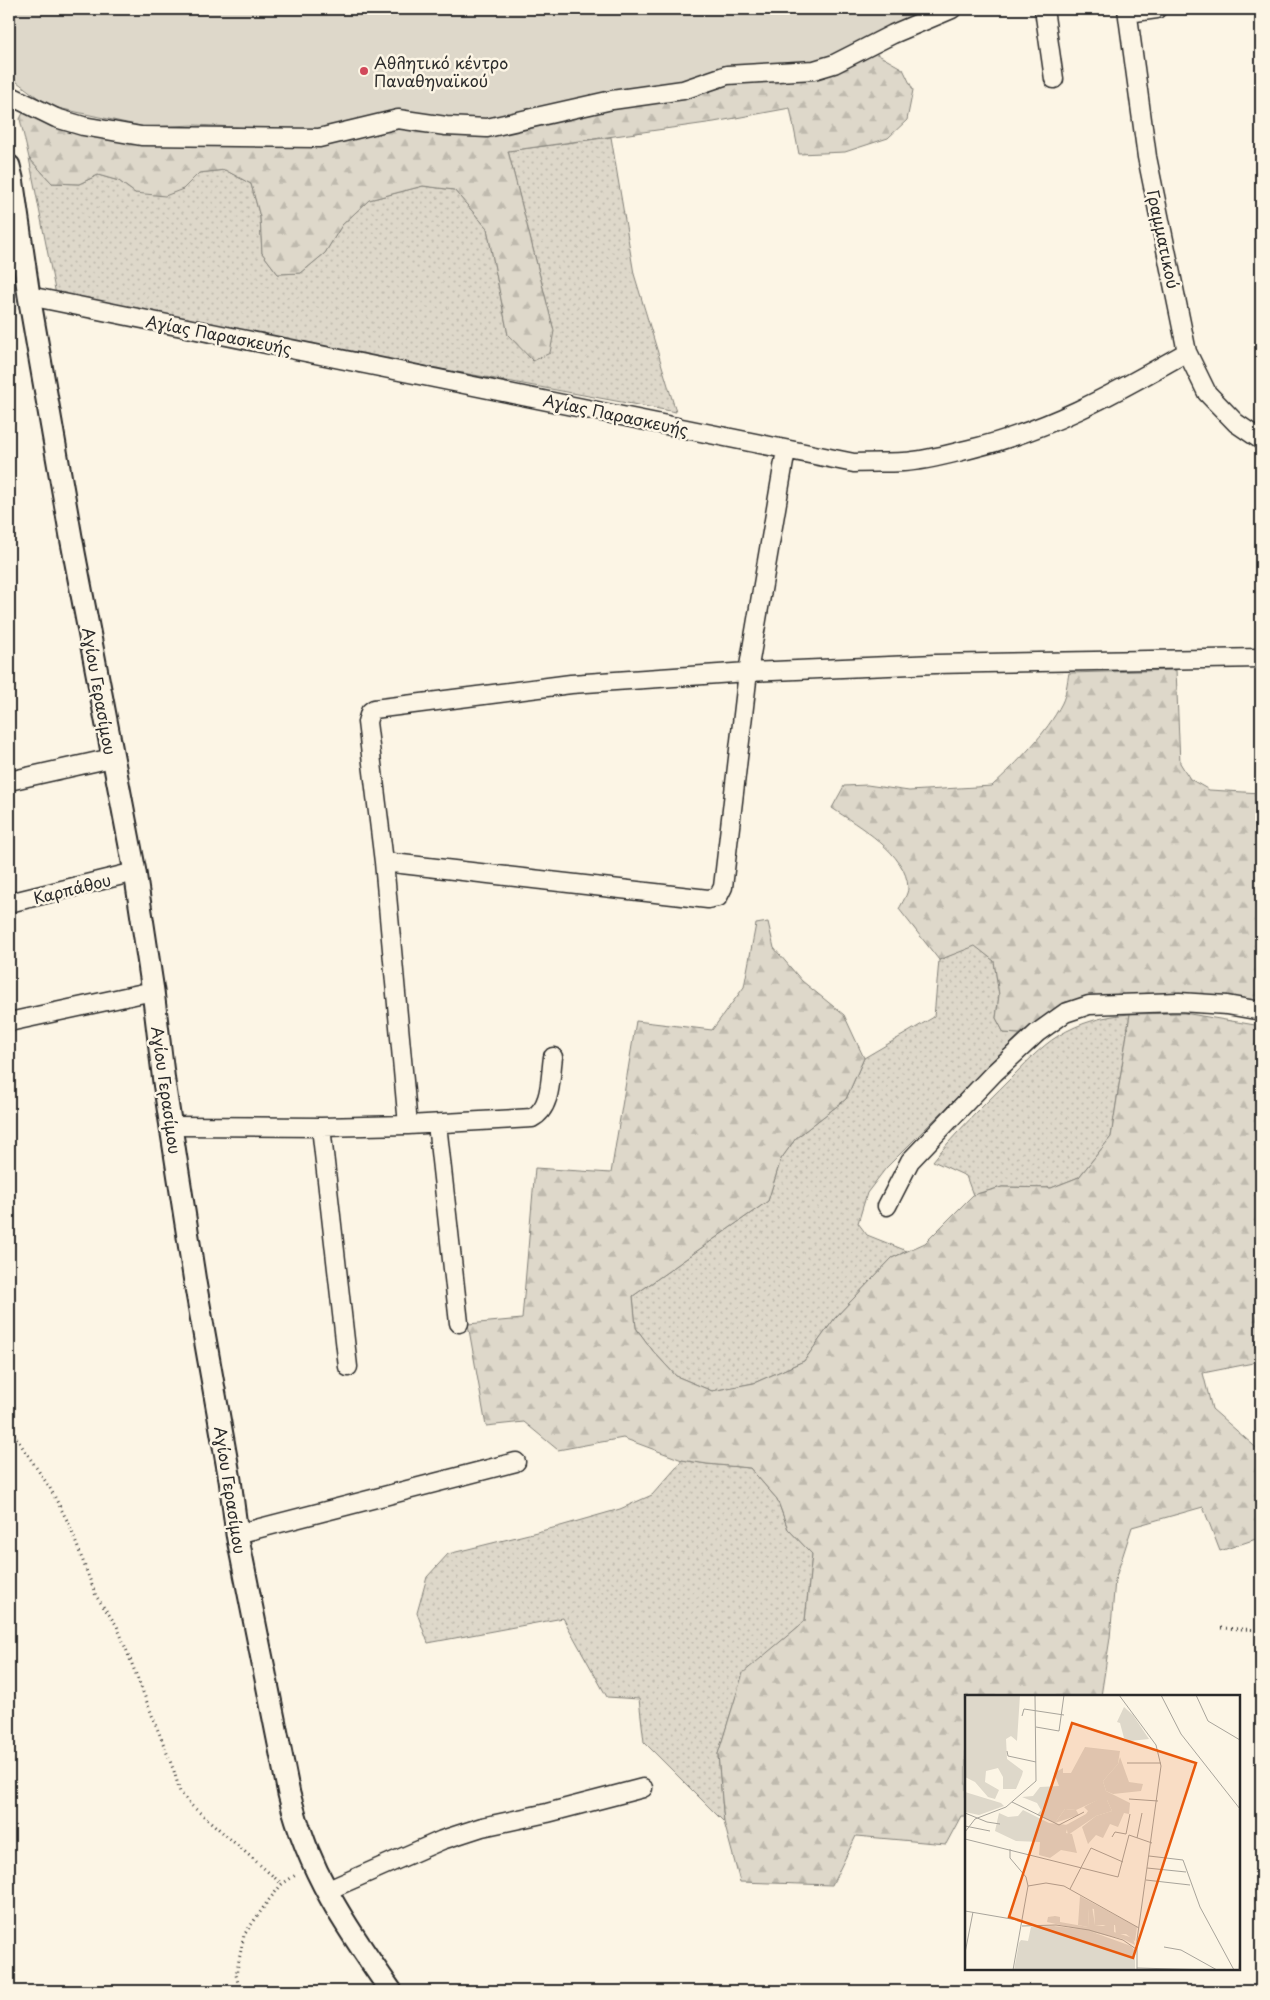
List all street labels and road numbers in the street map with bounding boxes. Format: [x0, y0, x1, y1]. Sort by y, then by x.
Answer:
street label: Γραμματικού [1142, 187, 1186, 291]
street label: Αγίας Παρασκευής [144, 308, 294, 360]
street label: Αγίας Παρασκευής [541, 387, 691, 441]
street label: Αγίου Γερασίμου [77, 625, 123, 757]
street label: Καρπάθου [31, 867, 113, 909]
street label: Αγίου Γερασίμου [146, 1025, 188, 1155]
street label: Αγίου Γερασίμου [209, 1424, 253, 1556]

